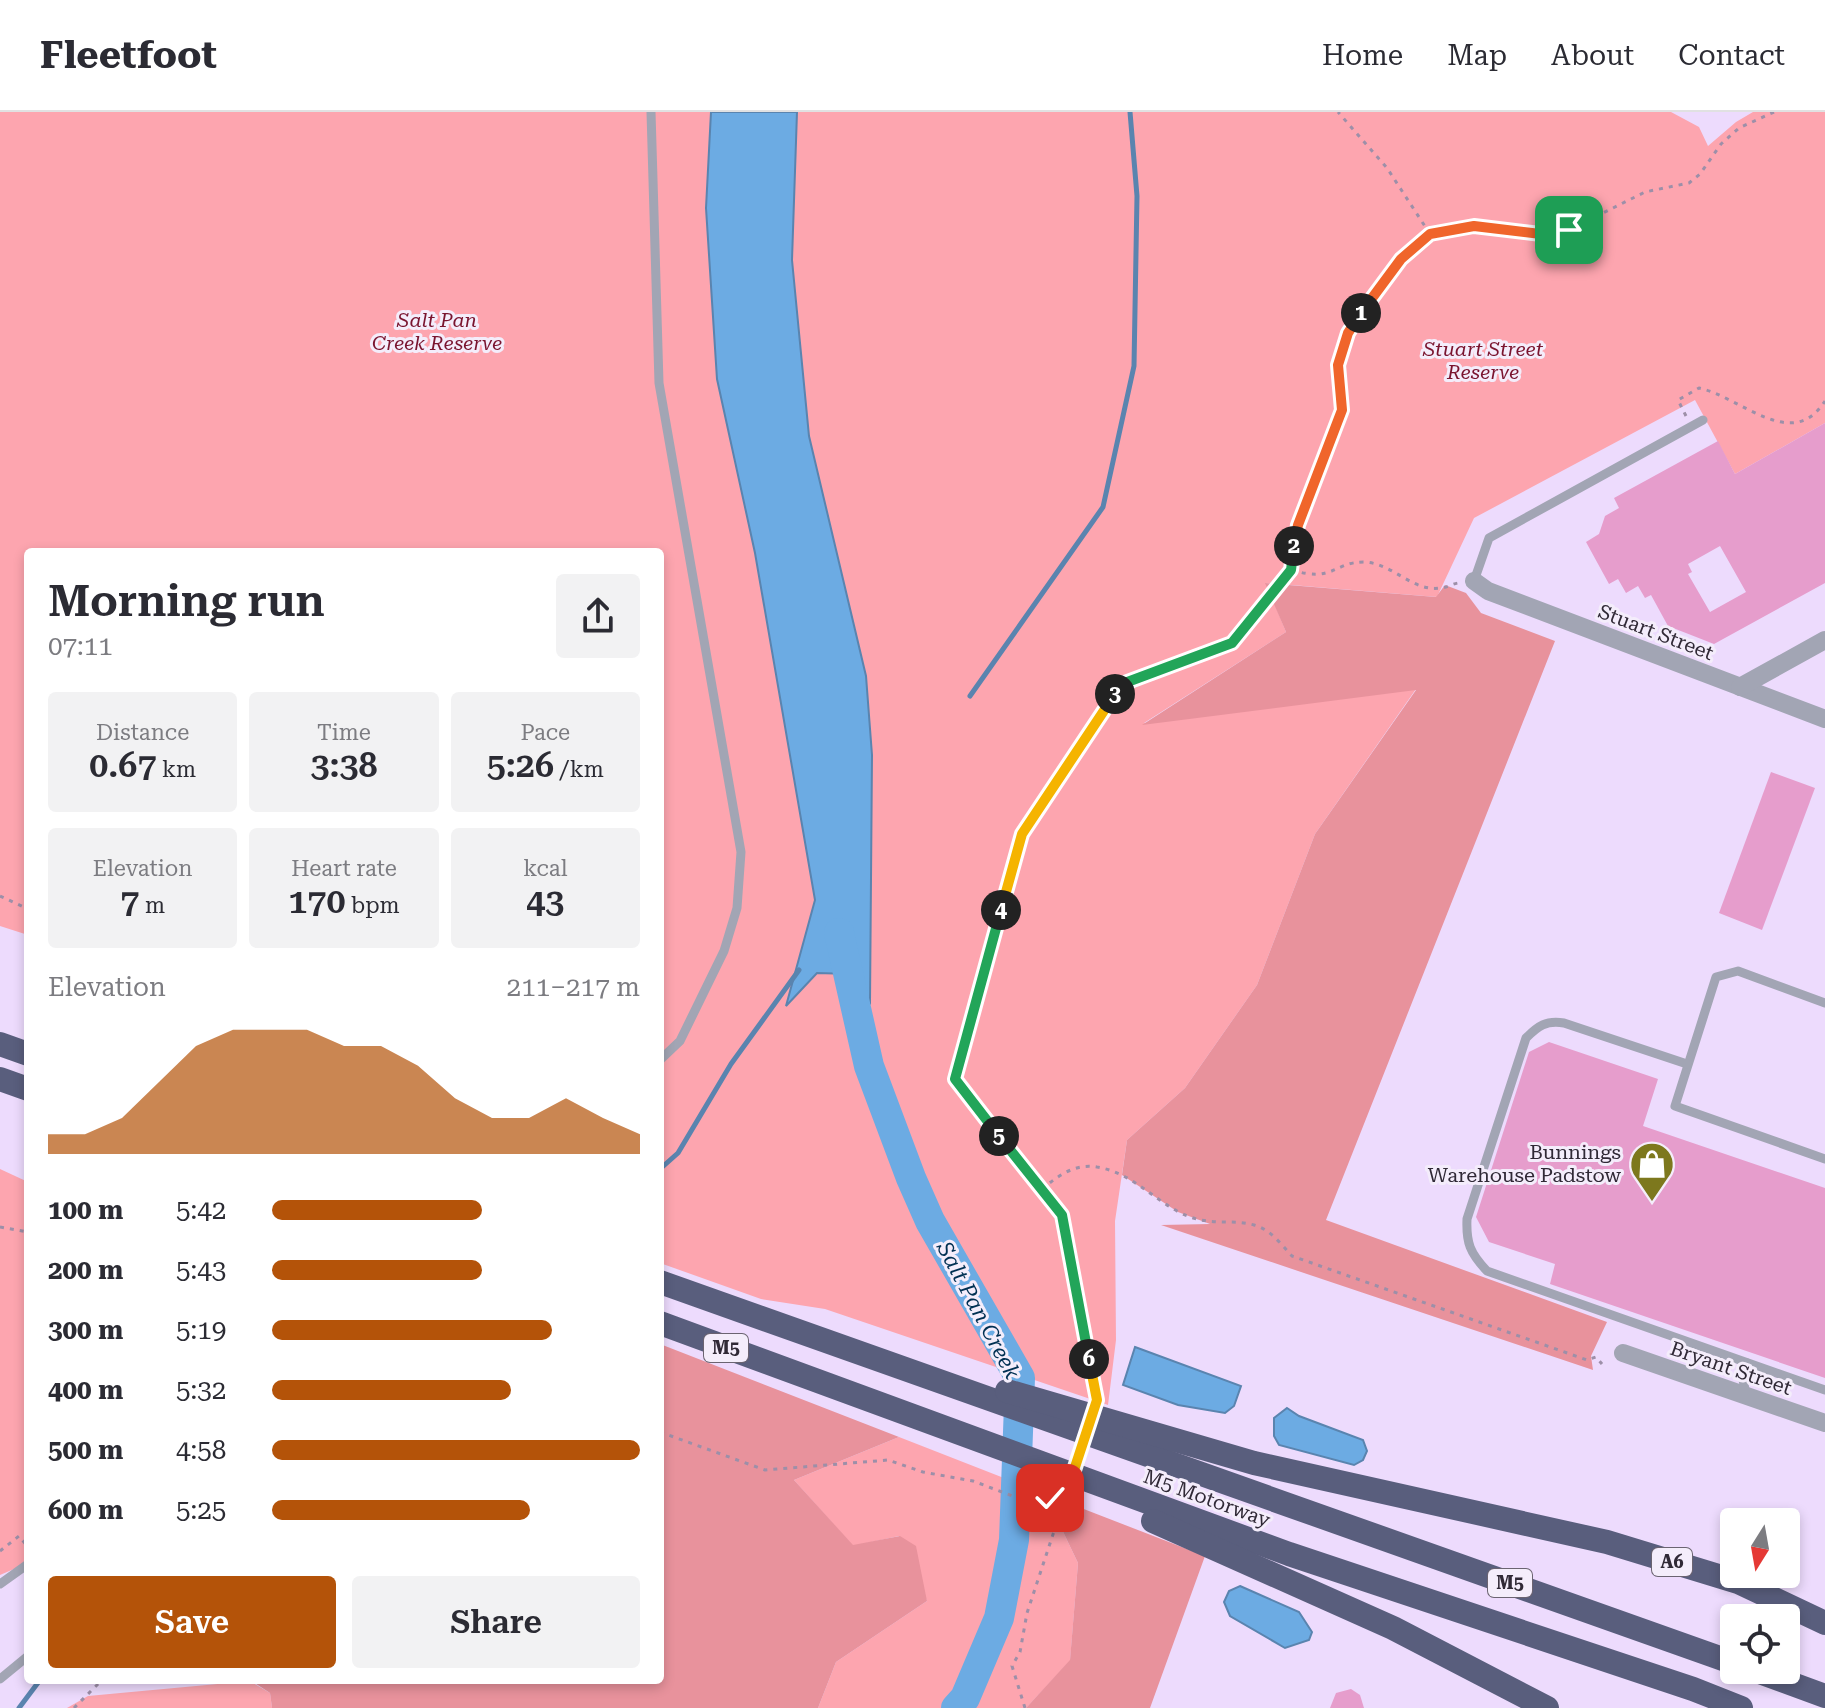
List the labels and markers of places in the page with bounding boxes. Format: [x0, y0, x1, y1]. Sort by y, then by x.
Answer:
pin [1535, 196, 1603, 264]
pin: 1 [1341, 293, 1381, 333]
pin: 2 [1274, 526, 1314, 566]
pin: 3 [1095, 674, 1135, 714]
pin: 4 [981, 890, 1021, 930]
pin: 5 [979, 1116, 1019, 1156]
place label: Bunnings Warehouse Padstow [1428, 1140, 1621, 1187]
shop icon: Bunnings Warehouse Padstow [1628, 1140, 1676, 1203]
pin: 6 [1069, 1339, 1109, 1379]
pin [1016, 1464, 1084, 1532]

